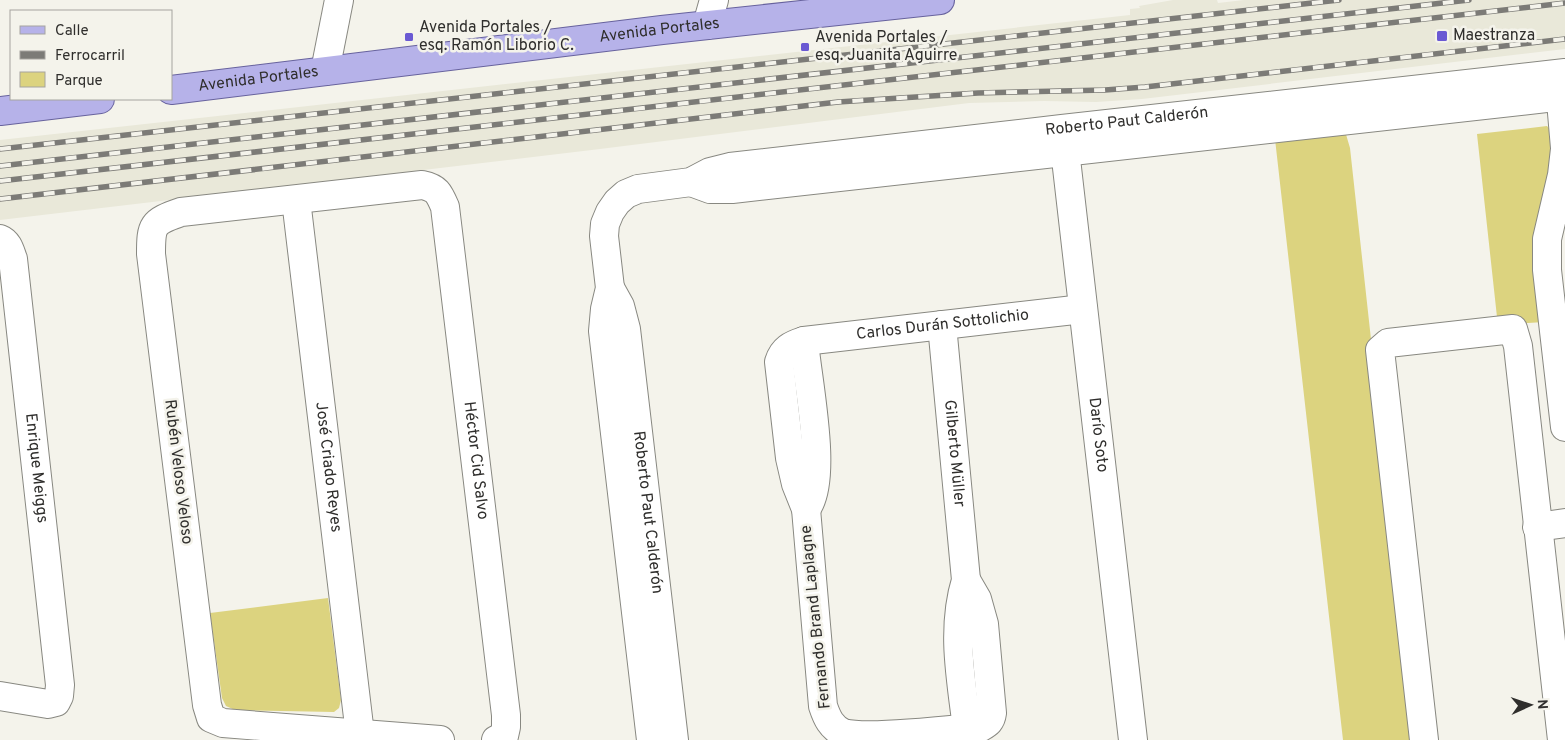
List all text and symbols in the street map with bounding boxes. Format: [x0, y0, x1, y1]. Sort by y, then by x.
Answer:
legend [10, 10, 172, 100]
street label: Avenida Portales [598, 14, 721, 48]
place label: Avenida Portales / esq. Ramón Liborio C. [419, 18, 574, 56]
text: Calle [55, 22, 89, 41]
place label: Maestranza [1453, 26, 1535, 46]
place label: Avenida Portales / esq. Juanita Aguirre [815, 28, 957, 66]
marker: Maestranza [1435, 29, 1449, 43]
marker: Avenida Portales / esq. Ramón Liborio C. [403, 31, 415, 43]
marker: Avenida Portales / esq. Juanita Aguirre [799, 41, 811, 53]
text: Ferrocarril [55, 47, 125, 66]
street label: Avenida Portales [197, 62, 320, 97]
text: Parque [55, 72, 103, 91]
street label: Roberto Paut Calderón [1044, 103, 1209, 141]
street label: Carlos Durán Sottolichio [855, 305, 1030, 345]
street label: Darío Soto [1084, 397, 1112, 474]
street label: Rubén Veloso Veloso [159, 398, 197, 546]
street label: Gilberto Müller [939, 399, 969, 508]
street label: Héctor Cid Salvo [458, 400, 492, 521]
street label: José Criado Reyes [310, 401, 346, 533]
street label: Enrique Meiggs [20, 412, 52, 524]
street label: Roberto Paut Calderón [628, 430, 667, 595]
street label: Fernando Brand Laplagne [796, 524, 836, 710]
north arrow [1505, 680, 1555, 730]
text: N [1533, 699, 1550, 710]

